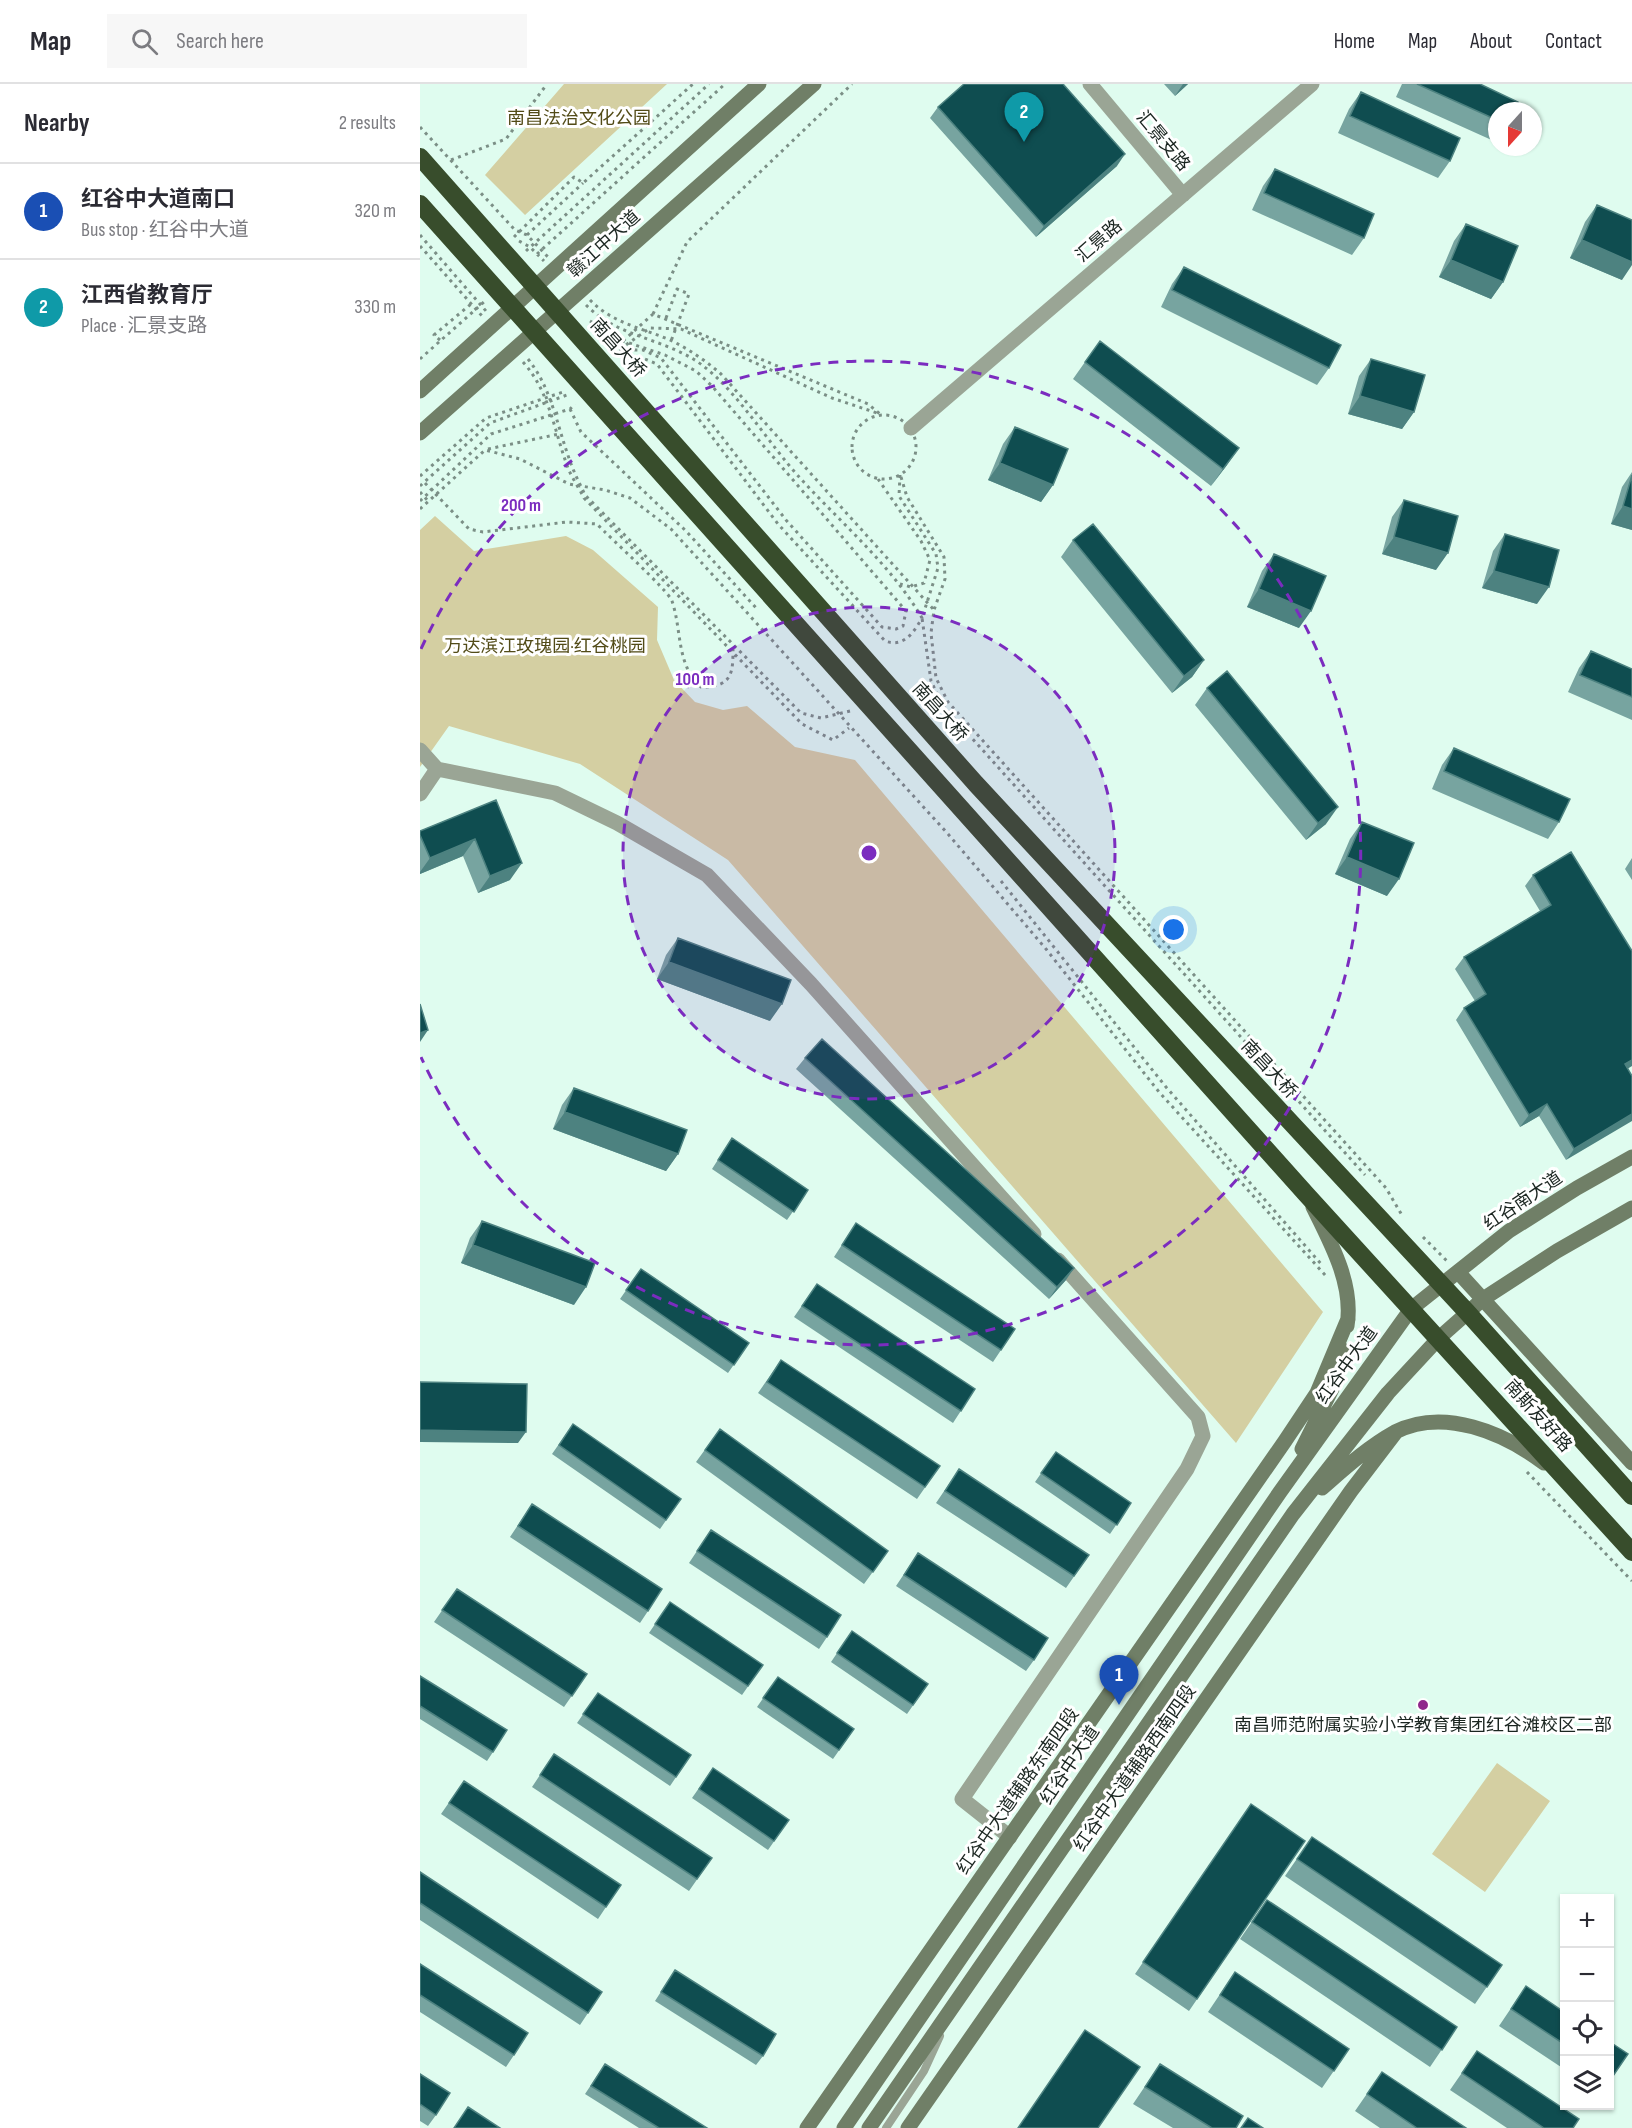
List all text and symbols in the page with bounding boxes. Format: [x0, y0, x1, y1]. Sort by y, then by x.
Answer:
search box [107, 14, 527, 68]
text: Map [30, 25, 71, 58]
icon: search [128, 25, 161, 58]
text: Search here [176, 28, 264, 55]
text: Home [1334, 29, 1375, 54]
text: Map [1408, 29, 1437, 54]
text: About [1470, 29, 1512, 54]
text: Contact [1545, 29, 1602, 54]
pin: 2 [1004, 92, 1044, 142]
north arrow [1488, 102, 1542, 156]
street label: 汇景支路 [1132, 107, 1194, 175]
text: Nearby [24, 108, 90, 139]
park label: 南昌法治文化公园 [507, 108, 651, 129]
text: 2 results [339, 111, 396, 135]
text: 红谷中大道南口 [81, 186, 235, 213]
text: 1 [40, 199, 47, 223]
text: 320 m [354, 199, 396, 223]
street label: 赣江中大道 [564, 206, 644, 282]
street label: 汇景路 [1072, 215, 1126, 267]
text: Bus stop · 红谷中大道 [81, 218, 249, 242]
text: 江西省教育厅 [81, 282, 213, 309]
text: 2 [39, 295, 48, 319]
text: 330 m [354, 295, 396, 319]
text: Place · 汇景支路 [81, 314, 207, 338]
street label: 南昌大桥 [586, 314, 650, 382]
text: 200 m [501, 495, 541, 516]
park label: 万达滨江玫瑰园·红谷桃园 [444, 636, 646, 657]
text: 100 m [676, 669, 715, 690]
street label: 南昌大桥 [908, 678, 972, 746]
centre of rings [859, 843, 879, 863]
your location [1159, 915, 1188, 944]
street label: 南昌大桥 [1237, 1036, 1301, 1102]
street label: 红谷南大道 [1480, 1167, 1566, 1235]
street label: 红谷中大道 [1312, 1322, 1382, 1408]
street label: 南斯友好路 [1500, 1376, 1576, 1456]
pin: 1 [1100, 1656, 1138, 1705]
street label: 红谷中大道辅路西南四段 [1070, 1681, 1200, 1855]
marker: 南昌师范附属实验小学教育集团红谷滩校区二部 [1416, 1698, 1430, 1712]
street label: 红谷中大道辅路东南四段 [953, 1704, 1083, 1878]
place label: 南昌师范附属实验小学教育集团红谷滩校区二部 [1234, 1715, 1612, 1736]
street label: 红谷中大道 [1036, 1722, 1104, 1808]
map controls [1560, 1894, 1614, 2110]
button: + [1560, 1894, 1614, 1948]
button: − [1560, 1948, 1614, 2002]
button: locate [1560, 2002, 1614, 2056]
button: layers [1560, 2056, 1614, 2110]

